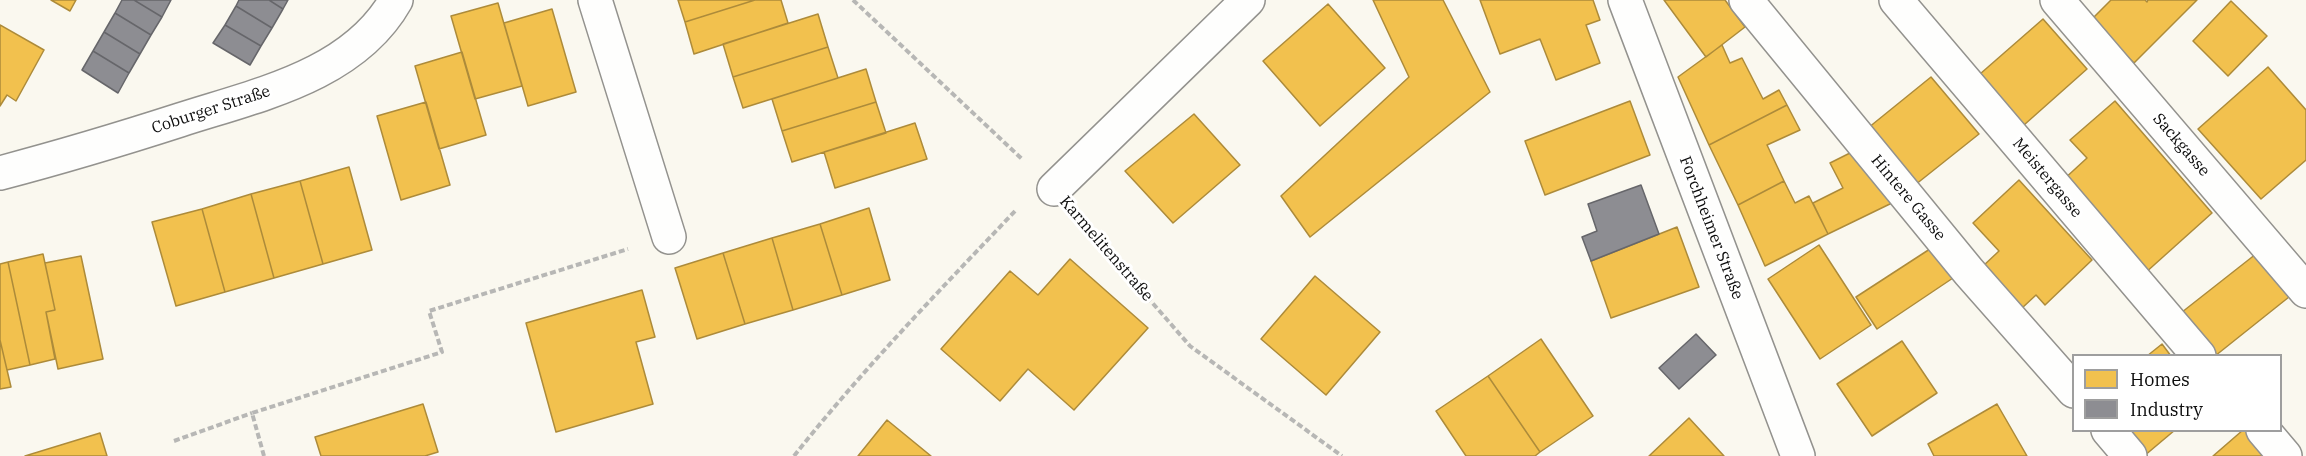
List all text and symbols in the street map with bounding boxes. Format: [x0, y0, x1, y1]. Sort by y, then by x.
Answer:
street label: Coburger Straße [149, 82, 273, 138]
street label: Sackgasse [2148, 110, 2214, 180]
street label: Meistergasse [2008, 134, 2086, 222]
street label: Hintere Gasse [1867, 151, 1949, 245]
street label: Forchheimer Straße [1675, 154, 1747, 302]
street label: Karmelitenstraße [1055, 193, 1157, 305]
legend [2072, 354, 2282, 432]
text: Homes [2130, 368, 2190, 391]
text: Industry [2130, 398, 2203, 421]

